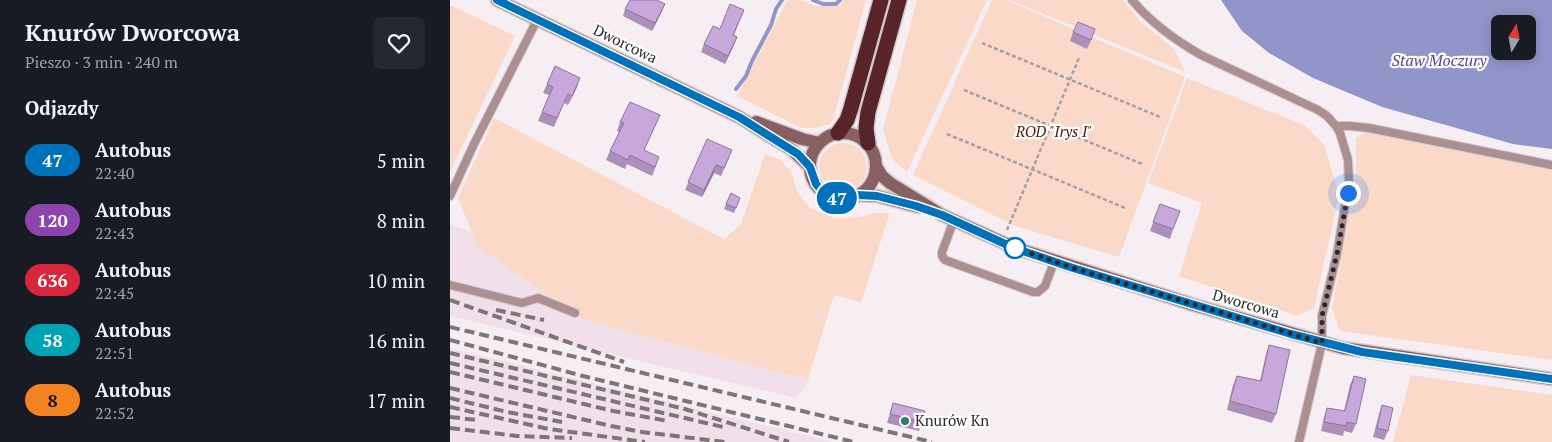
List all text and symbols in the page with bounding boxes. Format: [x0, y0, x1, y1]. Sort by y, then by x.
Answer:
north arrow [1491, 15, 1536, 60]
map controls [1491, 15, 1536, 60]
text: Knurów Dworcowa [25, 16, 240, 48]
button: heart [373, 17, 425, 69]
street label: Dworcowa [590, 19, 661, 67]
water label: Staw Moczury [1391, 49, 1487, 71]
text: Pieszo · 3 min · 240 m [25, 51, 178, 73]
text: Odjazdy [25, 95, 99, 120]
park label: ROD "Irys I" [1015, 121, 1092, 141]
text: Autobus [95, 137, 171, 162]
text: 47 [42, 148, 63, 172]
text: 5 min [377, 148, 425, 173]
text: 22:40 [95, 162, 134, 184]
your location [1336, 181, 1361, 206]
line badge: 47 [814, 182, 860, 214]
text: 47 [827, 186, 847, 210]
text: Autobus [95, 197, 171, 222]
text: 120 [37, 208, 68, 232]
text: 8 min [377, 208, 425, 233]
text: 22:43 [95, 222, 134, 244]
unlabelled marker [1004, 237, 1026, 259]
text: Autobus [95, 257, 171, 282]
text: 636 [37, 268, 68, 292]
text: 10 min [367, 268, 425, 293]
text: 22:45 [95, 282, 134, 304]
street label: Dworcowa [1210, 284, 1282, 322]
text: Autobus [95, 317, 171, 342]
text: 58 [42, 328, 63, 352]
text: 16 min [367, 328, 425, 353]
text: 22:51 [95, 342, 134, 364]
text: Autobus [95, 377, 171, 402]
text: 8 [47, 388, 58, 412]
text: 17 min [367, 388, 425, 413]
text: 22:52 [95, 402, 134, 424]
place label: Knurów Kn [915, 410, 989, 430]
marker: Knurów Kn [899, 415, 911, 427]

